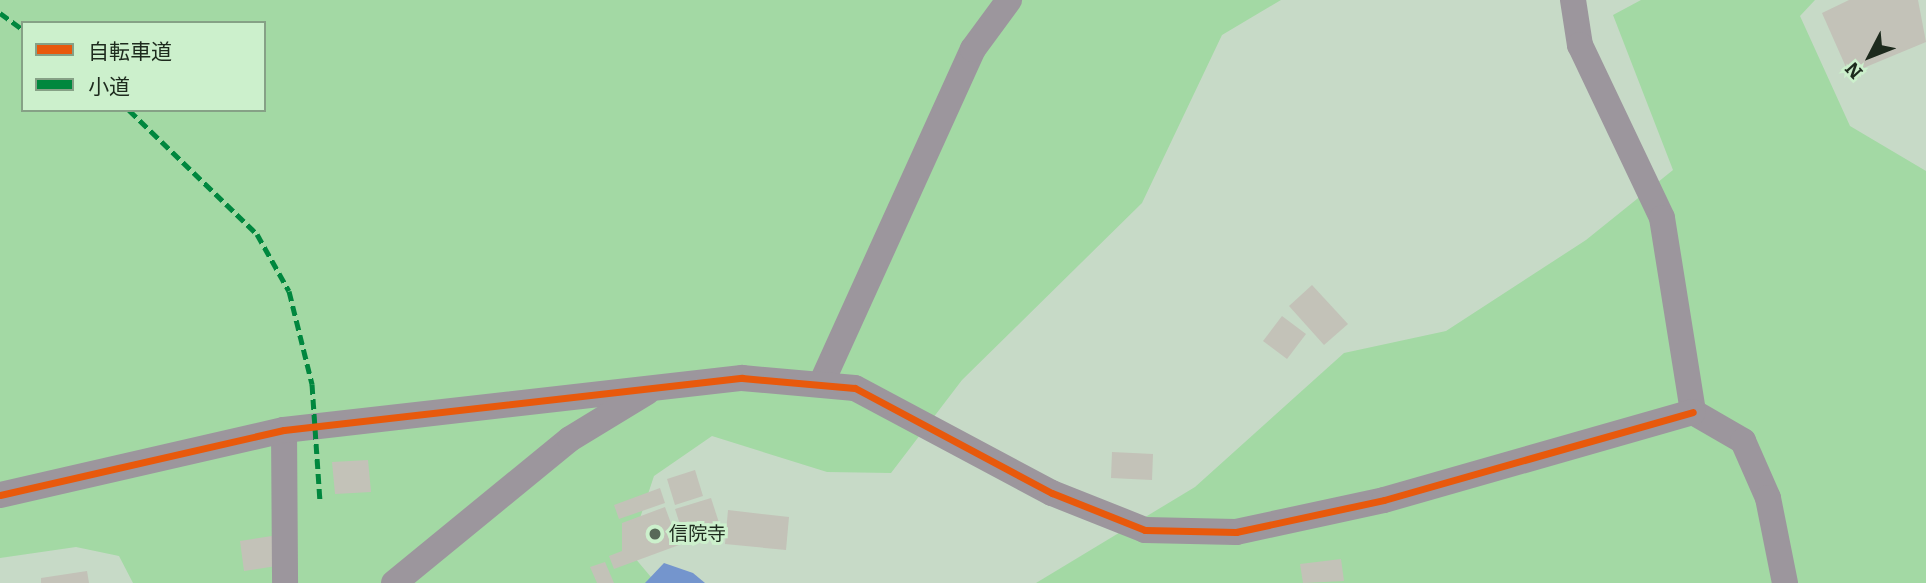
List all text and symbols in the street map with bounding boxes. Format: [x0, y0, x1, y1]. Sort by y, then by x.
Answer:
legend [21, 21, 266, 112]
north arrow [1835, 21, 1905, 91]
text: 自転車道 [88, 39, 172, 65]
text: N [1841, 57, 1867, 84]
text: 小道 [88, 74, 130, 100]
place label: 信院寺 [669, 523, 726, 545]
marker: 信院寺 [647, 526, 663, 542]

